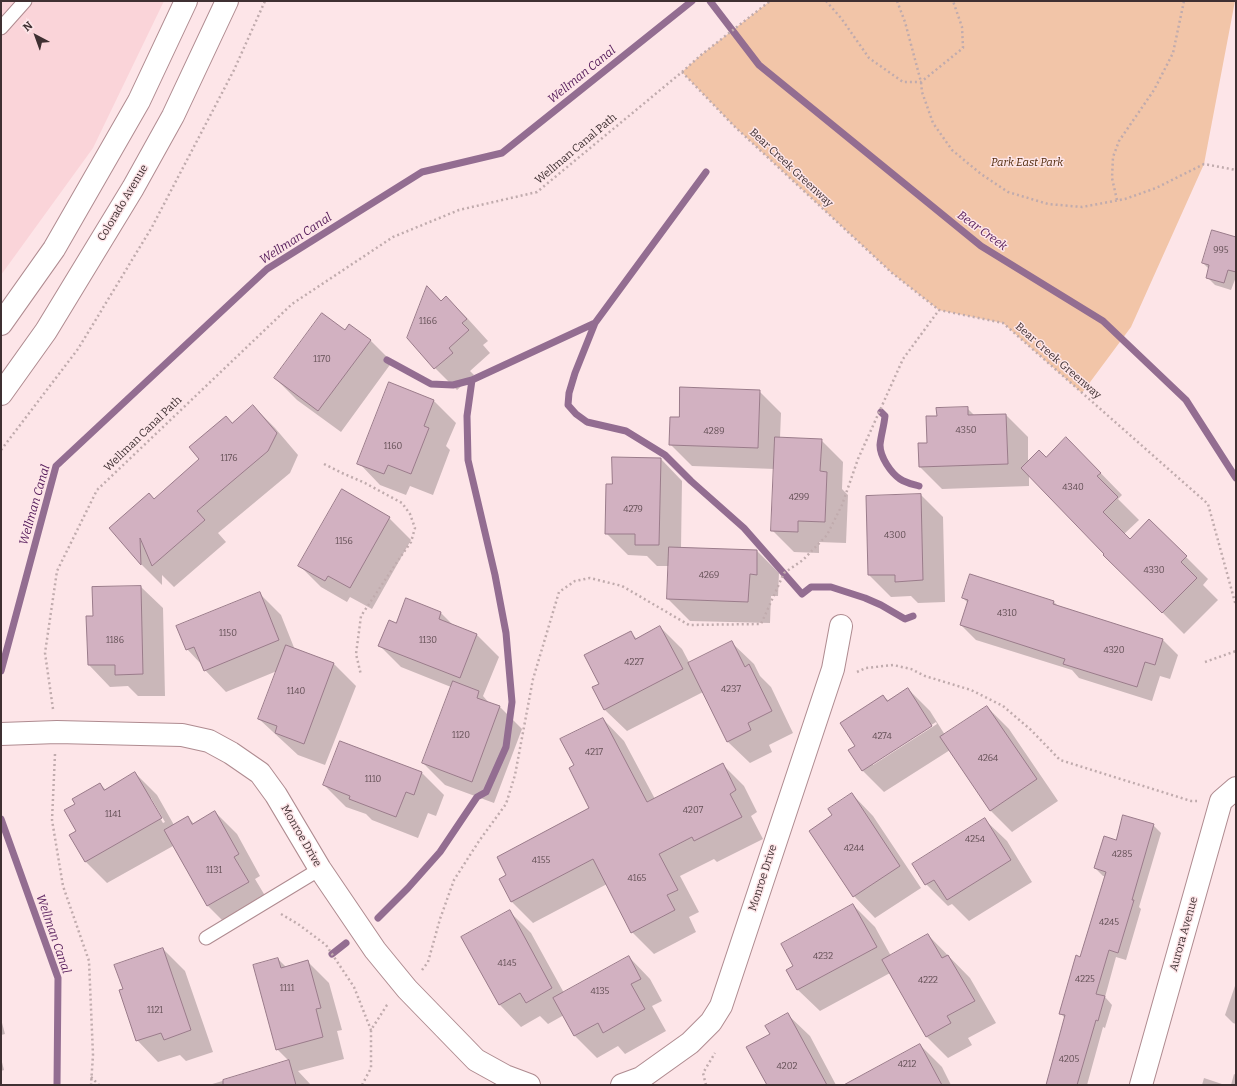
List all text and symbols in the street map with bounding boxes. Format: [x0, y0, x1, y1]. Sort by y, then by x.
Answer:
north arrow [16, 16, 56, 56]
text: N [20, 19, 35, 34]
water label: Wellman Canal [545, 43, 619, 107]
street label: Wellman Canal Path [532, 111, 620, 187]
street label: Bear Creek Greenway [746, 126, 836, 210]
park label: Park East Park [991, 156, 1063, 170]
street label: Colorado Avenue [95, 162, 151, 244]
water label: Bear Creek [954, 208, 1010, 254]
water label: Wellman Canal [257, 210, 335, 268]
house number: 995 [1213, 245, 1229, 255]
house number: 1166 [419, 316, 437, 326]
street label: Bear Creek Greenway [1012, 320, 1104, 402]
house number: 1170 [313, 354, 331, 364]
street label: Wellman Canal Path [101, 394, 185, 474]
house number: 4350 [956, 425, 976, 435]
house number: 4289 [704, 426, 724, 436]
house number: 1160 [384, 441, 402, 451]
house number: 1176 [221, 453, 237, 463]
water label: Wellman Canal [17, 463, 53, 547]
house number: 4340 [1062, 482, 1084, 492]
house number: 4299 [789, 492, 809, 502]
house number: 4279 [623, 504, 643, 514]
house number: 4300 [884, 530, 906, 540]
house number: 1156 [335, 536, 353, 546]
house number: 4330 [1143, 565, 1165, 575]
house number: 4269 [699, 570, 719, 580]
house number: 4310 [997, 608, 1017, 618]
house number: 1150 [219, 628, 237, 638]
house number: 1186 [106, 635, 124, 645]
house number: 1130 [419, 635, 437, 645]
house number: 4320 [1103, 645, 1125, 655]
house number: 4227 [624, 657, 644, 667]
house number: 4237 [721, 684, 741, 694]
house number: 1140 [287, 686, 305, 696]
house number: 1120 [452, 730, 470, 740]
house number: 4274 [872, 731, 892, 741]
house number: 4217 [585, 747, 603, 757]
house number: 4264 [978, 753, 998, 763]
house number: 1110 [365, 774, 381, 784]
street label: Monroe Drive [278, 803, 324, 869]
house number: 4207 [683, 805, 703, 815]
house number: 1141 [105, 809, 121, 819]
house number: 4254 [965, 834, 985, 844]
street label: Monroe Drive [746, 843, 780, 913]
house number: 4244 [844, 843, 864, 853]
house number: 4285 [1112, 849, 1132, 859]
house number: 4155 [532, 855, 550, 865]
house number: 1131 [206, 865, 222, 875]
house number: 4165 [628, 873, 646, 883]
water label: Wellman Canal [33, 893, 73, 975]
street label: Aurora Avenue [1167, 895, 1201, 973]
house number: 4245 [1099, 917, 1119, 927]
house number: 4232 [813, 951, 833, 961]
house number: 4145 [498, 958, 516, 968]
house number: 4225 [1075, 974, 1095, 984]
house number: 4222 [918, 975, 938, 985]
house number: 1111 [280, 983, 294, 993]
house number: 4135 [591, 986, 609, 996]
house number: 1121 [147, 1005, 163, 1015]
house number: 4205 [1059, 1054, 1079, 1064]
house number: 4212 [898, 1059, 916, 1069]
house number: 4202 [777, 1061, 797, 1071]

